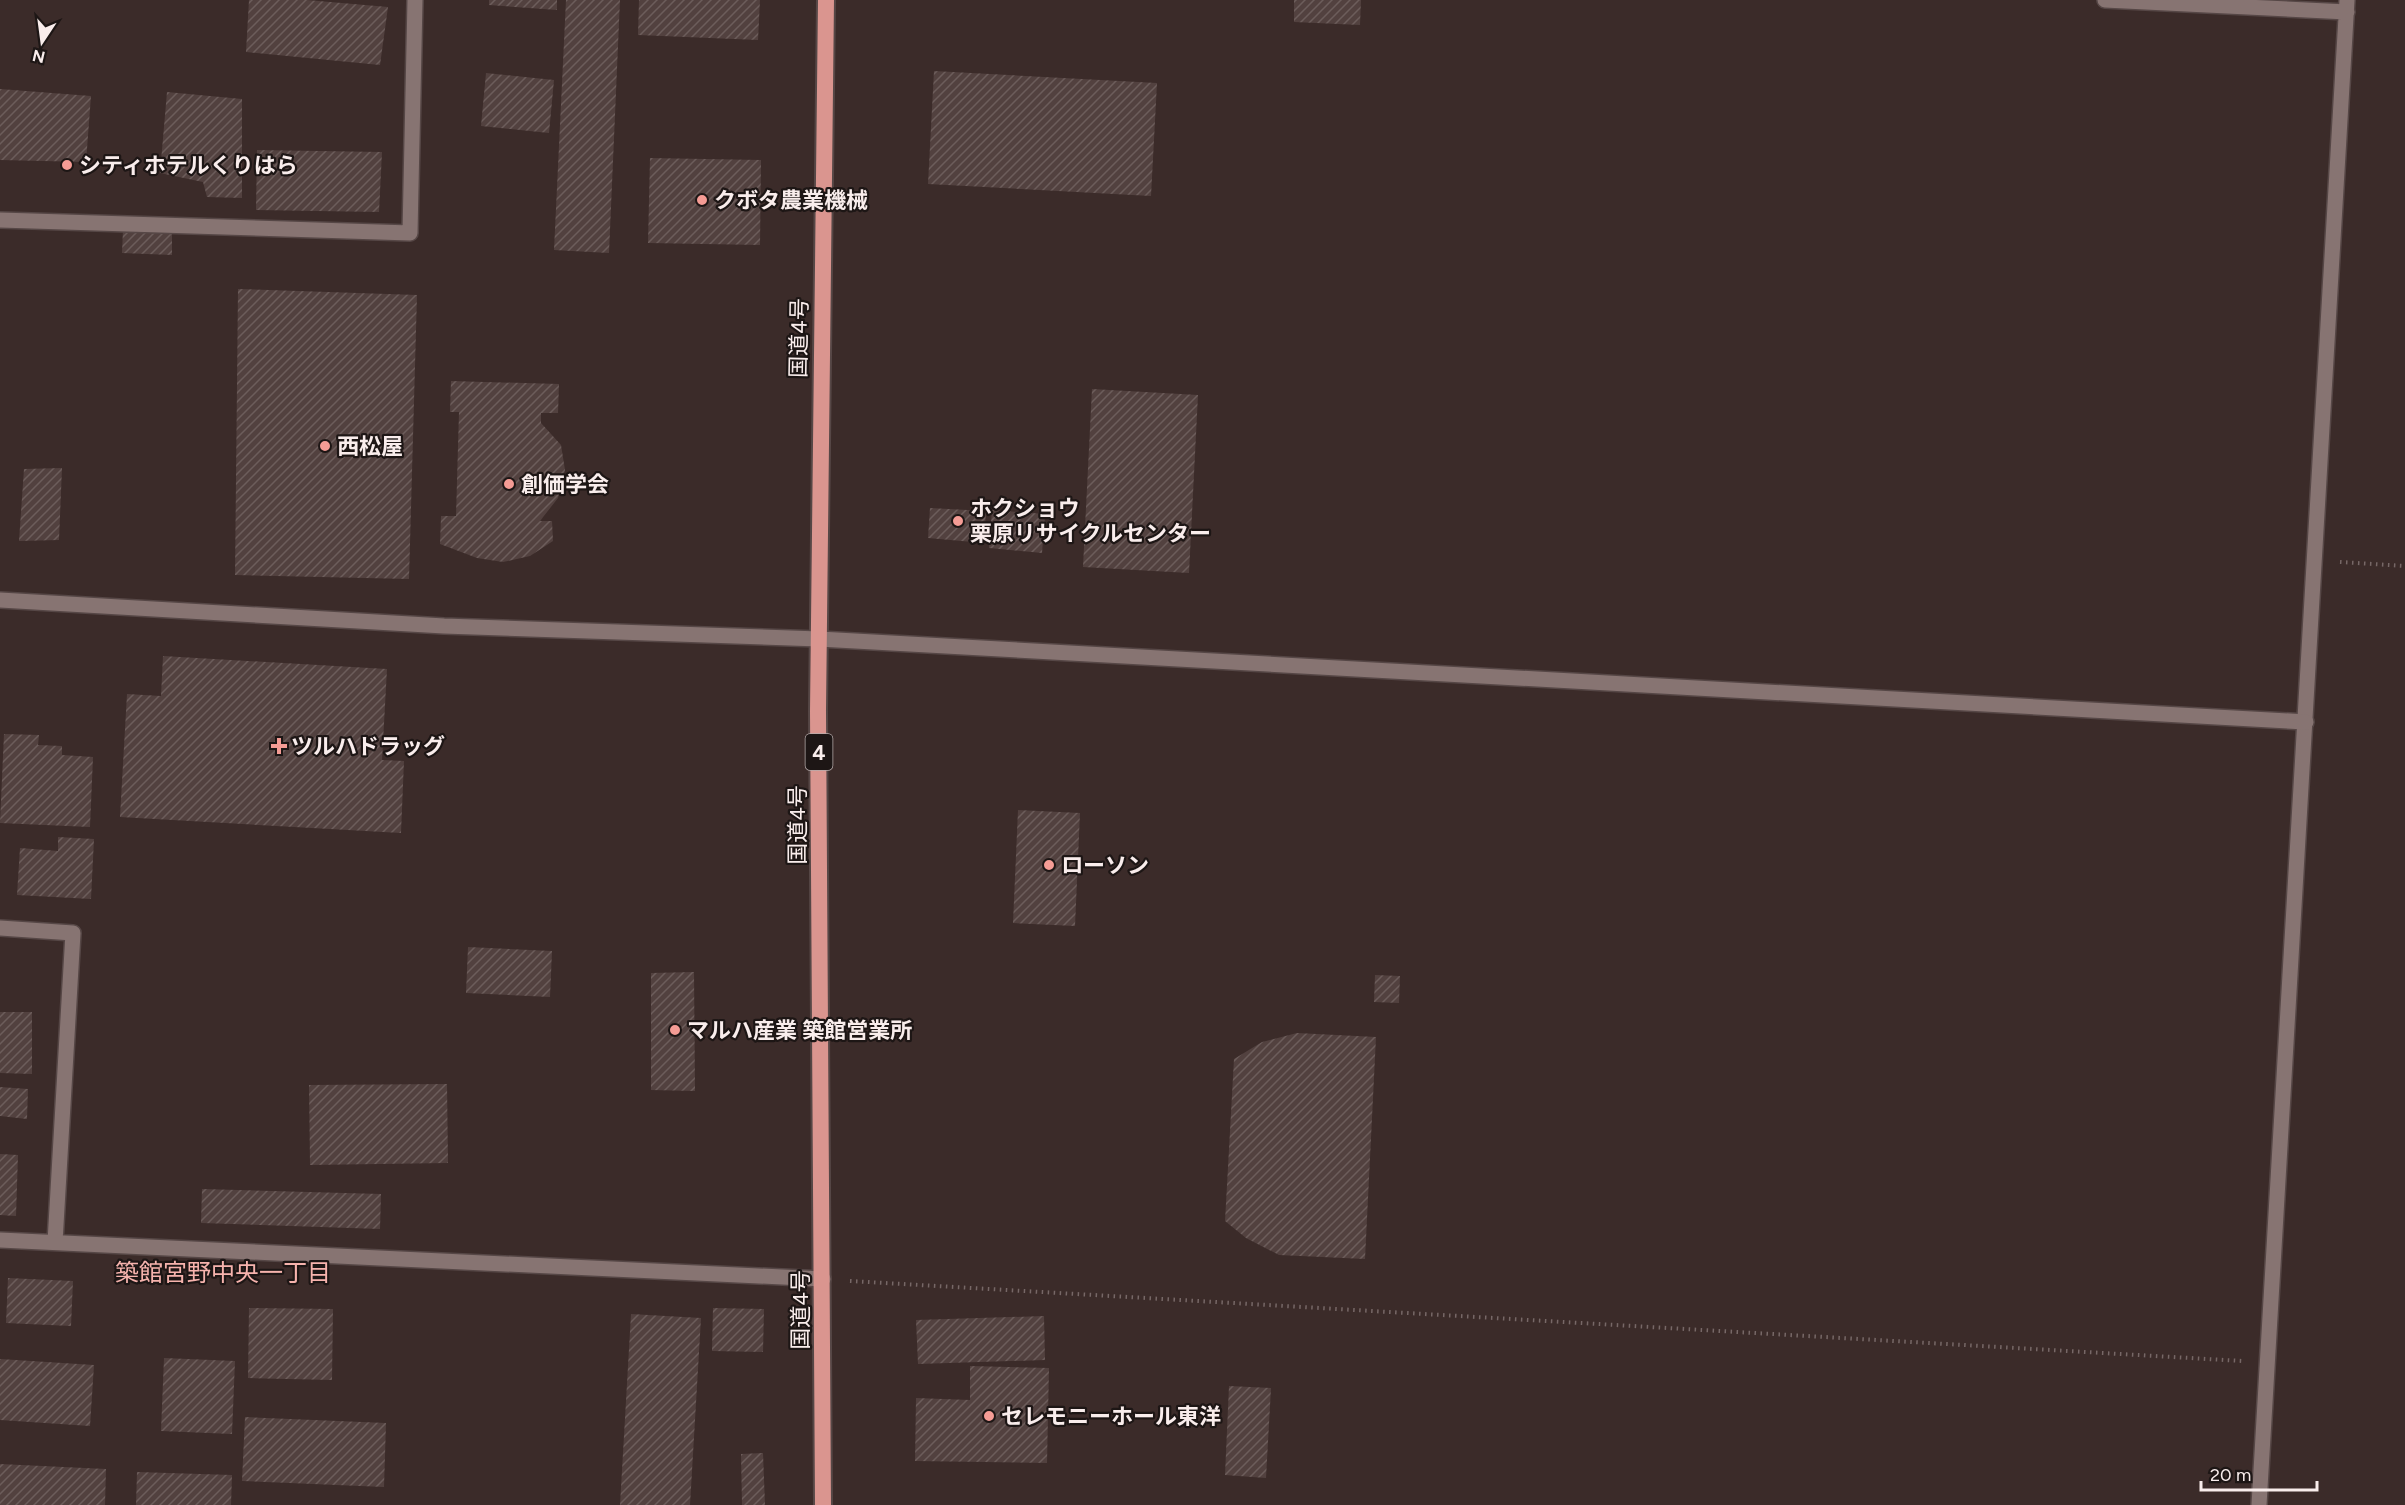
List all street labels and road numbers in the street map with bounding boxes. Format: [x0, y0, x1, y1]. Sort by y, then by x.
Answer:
street label: 国道4号 [785, 298, 813, 378]
road number: 4 [806, 734, 832, 770]
street label: 国道4号 [784, 785, 811, 865]
street label: 国道4号 [787, 1270, 814, 1350]

